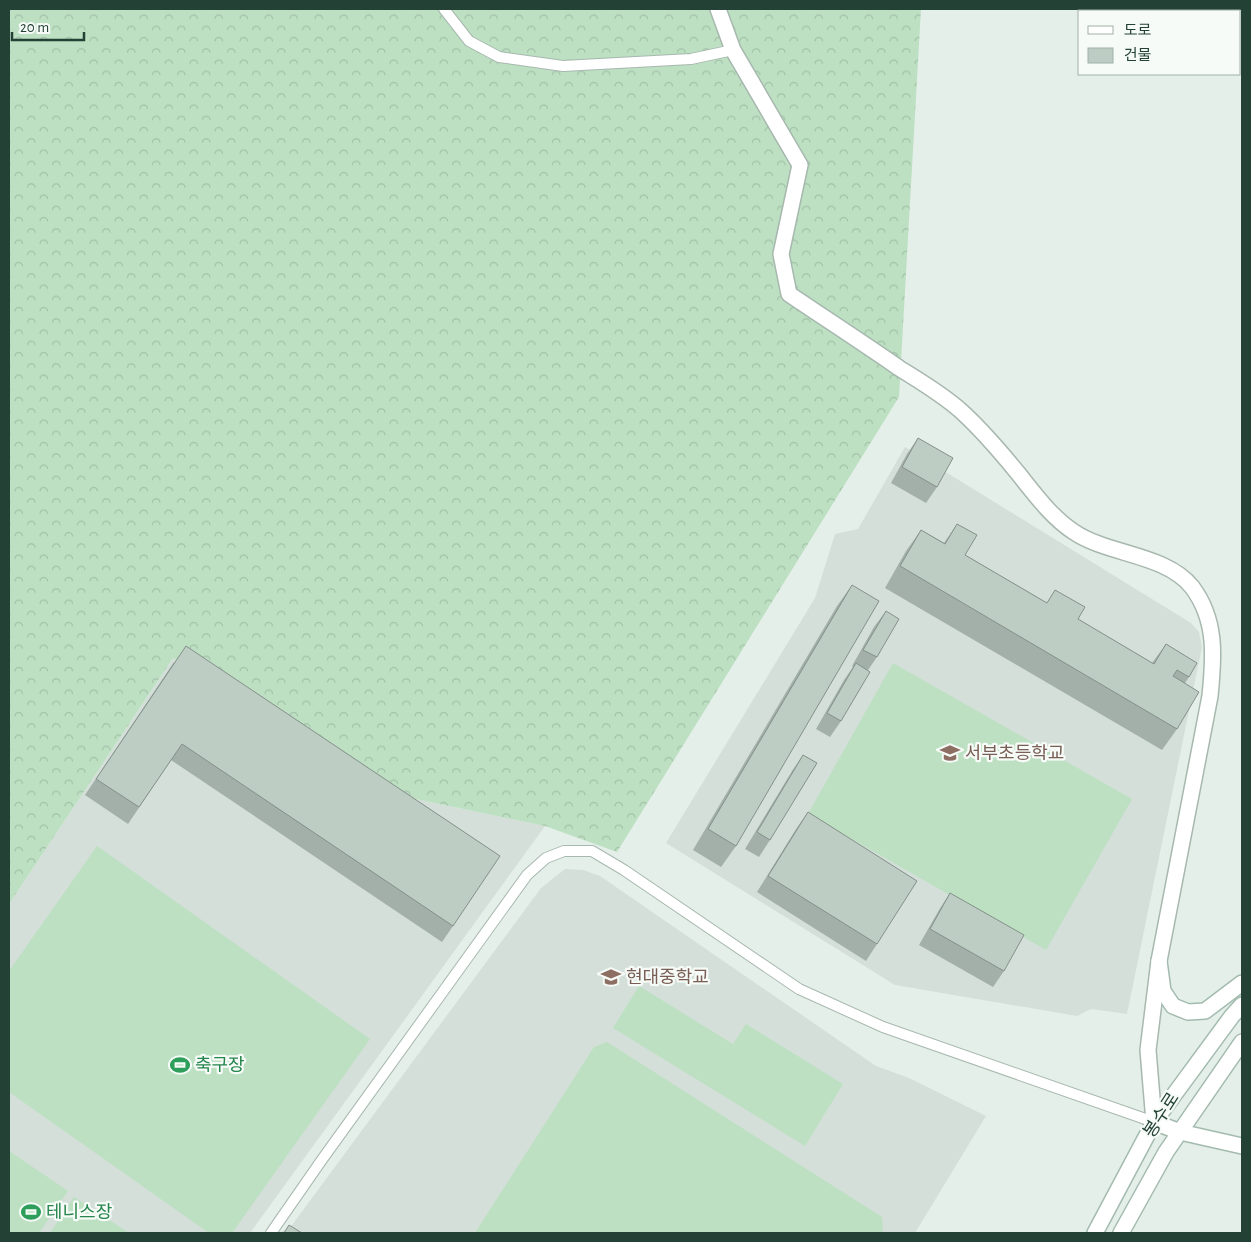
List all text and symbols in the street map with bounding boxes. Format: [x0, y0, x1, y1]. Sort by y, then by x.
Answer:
scale bar [12, 10, 85, 42]
legend [1078, 10, 1241, 75]
text: 20 m [20, 20, 49, 35]
text: 도로 [1124, 23, 1152, 38]
text: 건물 [1124, 47, 1152, 63]
school or university icon: 서부초등학교 [939, 742, 961, 764]
place label: 서부초등학교 [965, 744, 1064, 763]
school or university icon: 현대중학교 [600, 966, 622, 988]
place label: 현대중학교 [626, 968, 709, 987]
sports icon: 축구장 [169, 1054, 191, 1076]
place label: 축구장 [195, 1055, 245, 1075]
street label: 봉수로 [1140, 1089, 1183, 1141]
sports icon: 테니스장 [20, 1201, 42, 1223]
place label: 테니스장 [46, 1202, 112, 1222]

